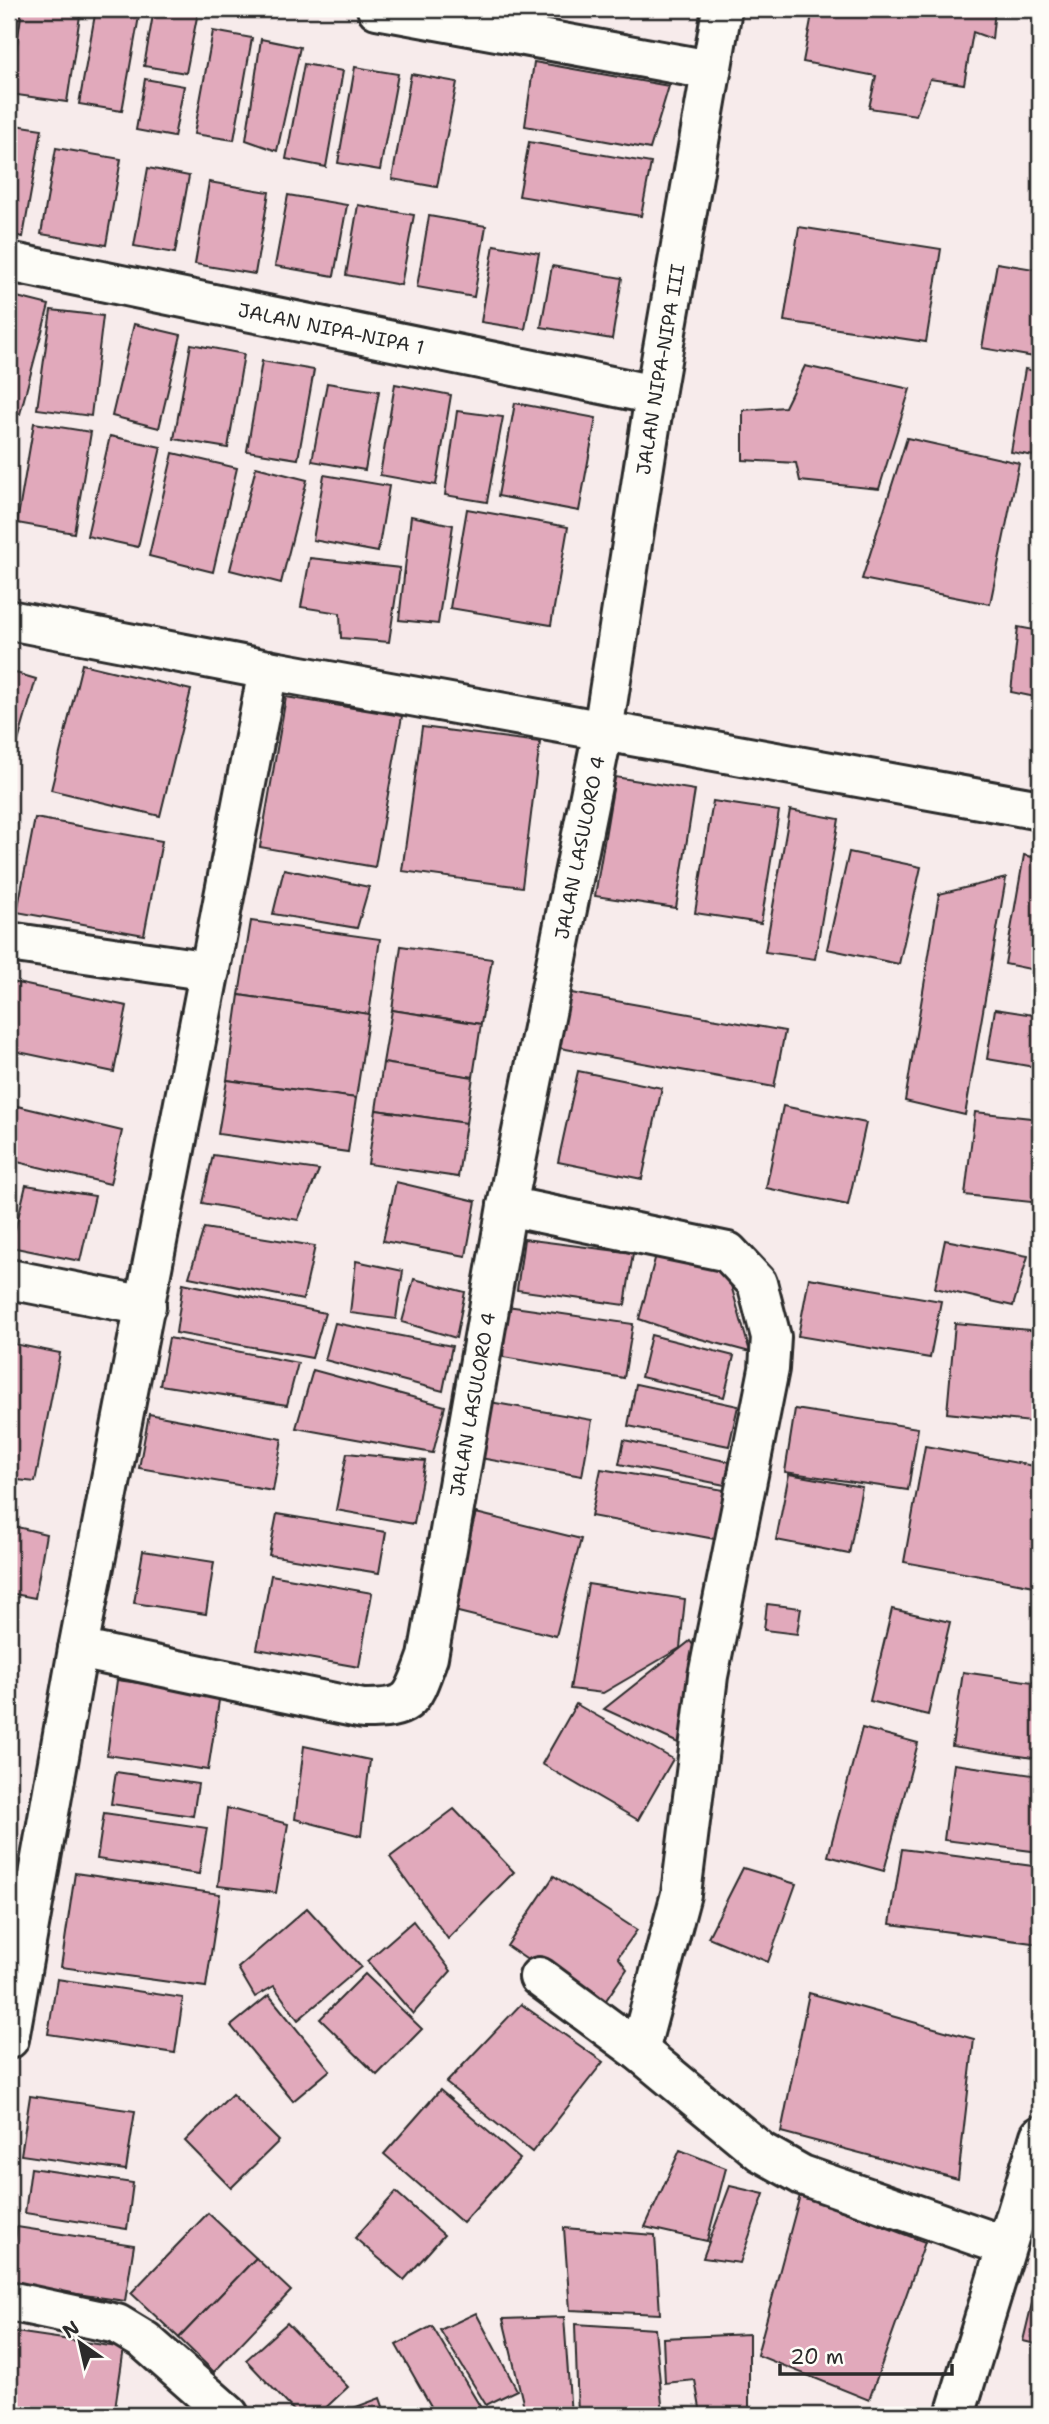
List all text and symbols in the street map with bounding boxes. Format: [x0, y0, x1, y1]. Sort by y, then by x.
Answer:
street label: JALAN NIPA-NIPA III [631, 262, 691, 477]
street label: JALAN NIPA-NIPA 1 [236, 297, 426, 360]
street label: JALAN LASULORO 4 [549, 754, 611, 942]
street label: JALAN LASULORO 4 [444, 1310, 501, 1498]
north arrow [46, 2308, 116, 2378]
text: N [58, 2315, 84, 2344]
scale bar [780, 2333, 951, 2377]
text: 20 m [790, 2343, 844, 2371]

